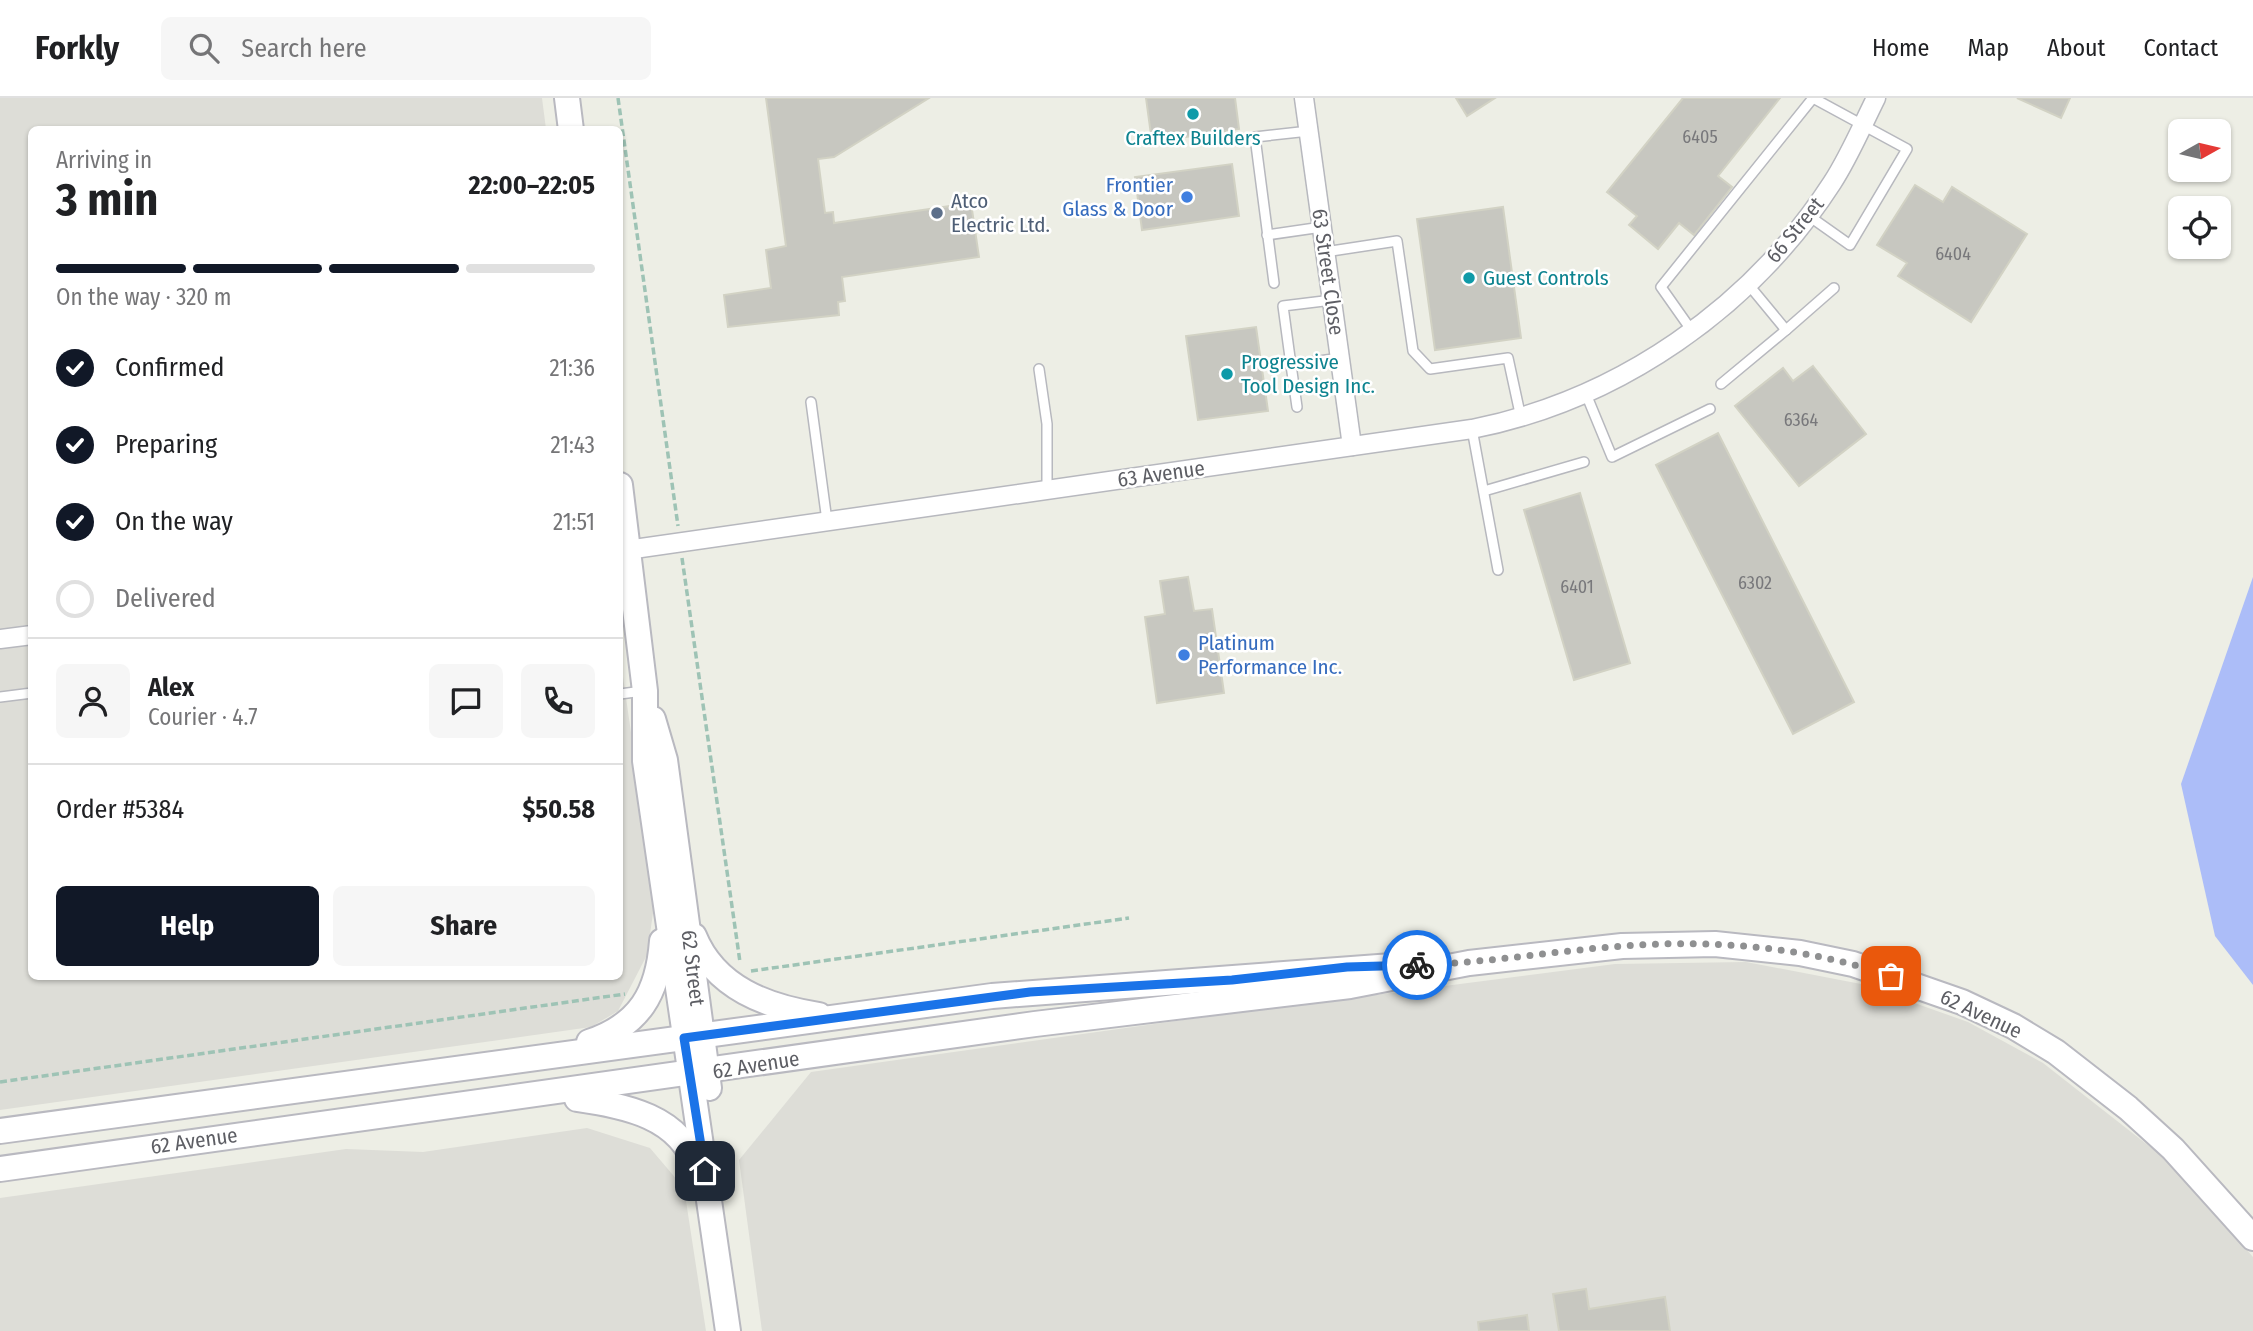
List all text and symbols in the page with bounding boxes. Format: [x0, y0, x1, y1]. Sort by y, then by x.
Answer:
search box [161, 17, 651, 80]
text: Forkly [35, 28, 119, 68]
icon: search [185, 29, 223, 67]
text: Search here [241, 33, 367, 64]
text: Home [1872, 34, 1929, 62]
text: Map [1967, 34, 2009, 62]
text: About [2047, 34, 2105, 62]
text: Contact [2143, 34, 2218, 62]
marker: Craftex Builders [1185, 106, 1201, 122]
north arrow [2168, 119, 2231, 182]
map controls [2168, 119, 2231, 259]
place label: Craftex Builders [1125, 125, 1261, 151]
house number: 6405 [1682, 126, 1718, 148]
text: Arriving in [56, 146, 152, 174]
text: 22:00–22:05 [468, 170, 595, 201]
text: 3 min [56, 172, 158, 227]
place label: Frontier Glass & Door [1062, 172, 1174, 222]
place label: Atco Electric Ltd. [951, 188, 1050, 238]
marker: Frontier Glass & Door [1179, 189, 1195, 205]
street label: 66 Street [1761, 192, 1830, 268]
button: locate [2168, 196, 2231, 259]
marker: Atco Electric Ltd. [929, 205, 945, 221]
street label: 63 Street Close [1306, 207, 1350, 337]
house number: 6404 [1935, 243, 1971, 265]
place label: Guest Controls [1483, 265, 1609, 291]
marker: Guest Controls [1461, 270, 1477, 286]
text: On the way · 320 m [56, 283, 231, 311]
icon: check [56, 349, 94, 387]
place label: Progressive Tool Design Inc. [1241, 349, 1375, 399]
text: Confirmed [115, 352, 225, 383]
text: 21:36 [550, 354, 595, 382]
marker: Progressive Tool Design Inc. [1219, 366, 1235, 382]
house number: 6364 [1784, 409, 1819, 431]
icon: check [56, 426, 94, 464]
text: Preparing [115, 429, 217, 460]
text: 21:43 [550, 431, 595, 459]
street label: 63 Avenue [1116, 455, 1206, 493]
icon: check [56, 503, 94, 541]
text: On the way [115, 506, 233, 537]
text: 21:51 [553, 508, 595, 536]
house number: 6302 [1738, 572, 1772, 594]
house number: 6401 [1560, 576, 1594, 598]
text: Delivered [115, 583, 216, 614]
place label: Platinum Performance Inc. [1198, 630, 1342, 680]
marker: Platinum Performance Inc. [1176, 647, 1192, 663]
button: person [56, 664, 130, 738]
button: chat [429, 664, 503, 738]
button: phone [521, 664, 595, 738]
text: Alex [148, 672, 194, 703]
text: Courier · 4.7 [148, 703, 258, 731]
text: Order #5384 [56, 794, 184, 825]
text: $50.58 [522, 794, 595, 825]
button: Help [56, 886, 319, 966]
button: Share [333, 886, 595, 966]
street label: 62 Street [675, 929, 711, 1007]
courier [1382, 930, 1452, 1000]
icon: bike [1398, 946, 1436, 984]
pin [1861, 946, 1921, 1006]
icon: bag [1872, 957, 1910, 995]
street label: 62 Avenue [1936, 984, 2026, 1044]
street label: 62 Avenue [711, 1045, 801, 1085]
street label: 62 Avenue [149, 1122, 239, 1160]
pin [675, 1141, 735, 1201]
icon: home [686, 1152, 724, 1190]

